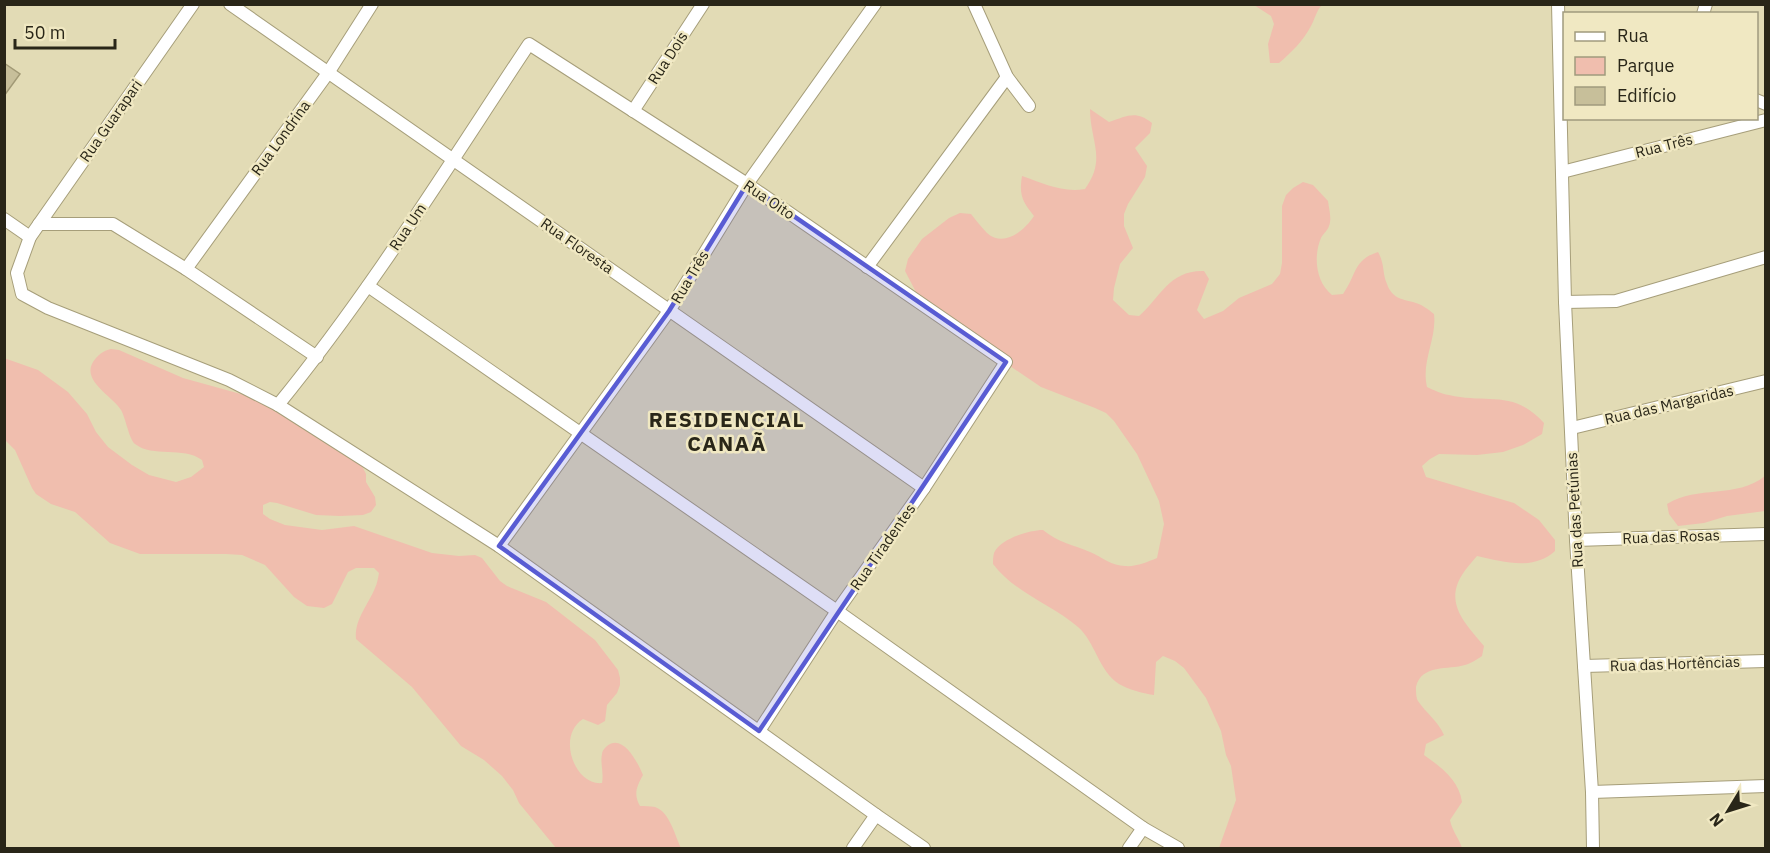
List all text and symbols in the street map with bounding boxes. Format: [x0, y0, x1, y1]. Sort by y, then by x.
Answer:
scale bar [15, 12, 116, 50]
legend [1563, 12, 1758, 120]
text: 50 m [24, 21, 66, 44]
text: Rua [1617, 24, 1649, 47]
street label: Rua Dois [643, 28, 692, 88]
text: Parque [1617, 54, 1675, 77]
street label: Rua Guarapari [75, 76, 146, 166]
text: Edifício [1617, 84, 1676, 107]
street label: Rua Londrina [247, 96, 314, 179]
street label: Rua Três [1633, 129, 1695, 162]
street label: Rua Oito [740, 176, 798, 224]
street label: Rua Um [385, 199, 430, 254]
street label: Rua Floresta [537, 214, 617, 278]
street label: Rua Três [666, 247, 713, 307]
street label: Rua das Margaridas [1603, 380, 1735, 429]
district label: RESIDENCIAL CANAÃ [649, 405, 805, 457]
street label: Rua das Petúnias [1562, 452, 1587, 568]
street label: Rua Tiradentes [846, 500, 920, 594]
street label: Rua das Rosas [1622, 525, 1720, 548]
street label: Rua das Hortências [1610, 652, 1740, 675]
north arrow [1698, 781, 1758, 841]
text: N [1705, 810, 1728, 831]

